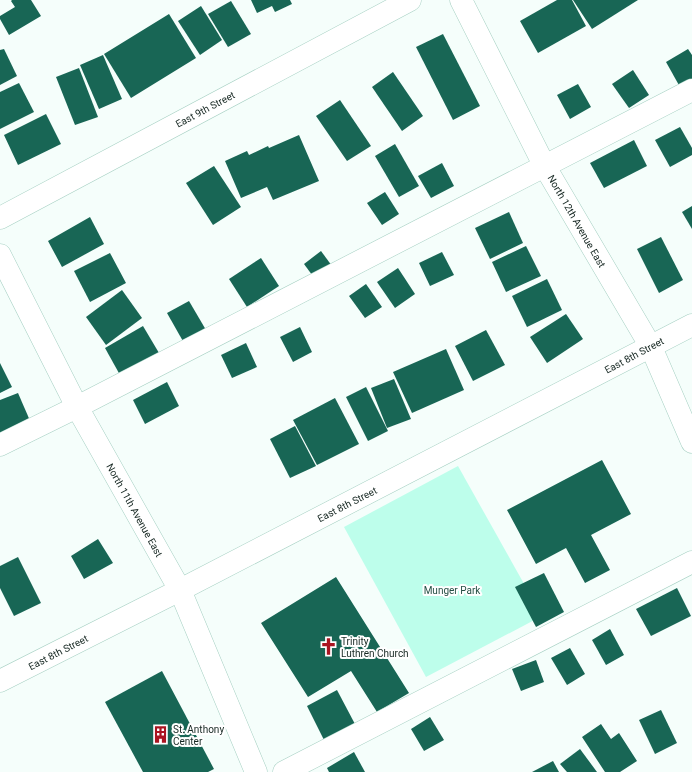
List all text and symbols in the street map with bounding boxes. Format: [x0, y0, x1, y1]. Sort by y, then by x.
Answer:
street label: East 9th Street [174, 89, 237, 130]
street label: North 12th Avenue East [546, 173, 608, 269]
street label: East 8th Street [603, 335, 666, 376]
street label: North 11th Avenue East [104, 462, 165, 559]
street label: East 8th Street [316, 485, 379, 524]
park label: Munger Park [424, 585, 481, 596]
street label: East 8th Street [27, 633, 90, 672]
place label: Trinity Luthren Church [341, 636, 409, 659]
church icon: Trinity Luthren Church [318, 637, 338, 657]
place label: St. Anthony Center [173, 724, 224, 747]
building icon: St. Anthony Center [150, 725, 170, 745]

